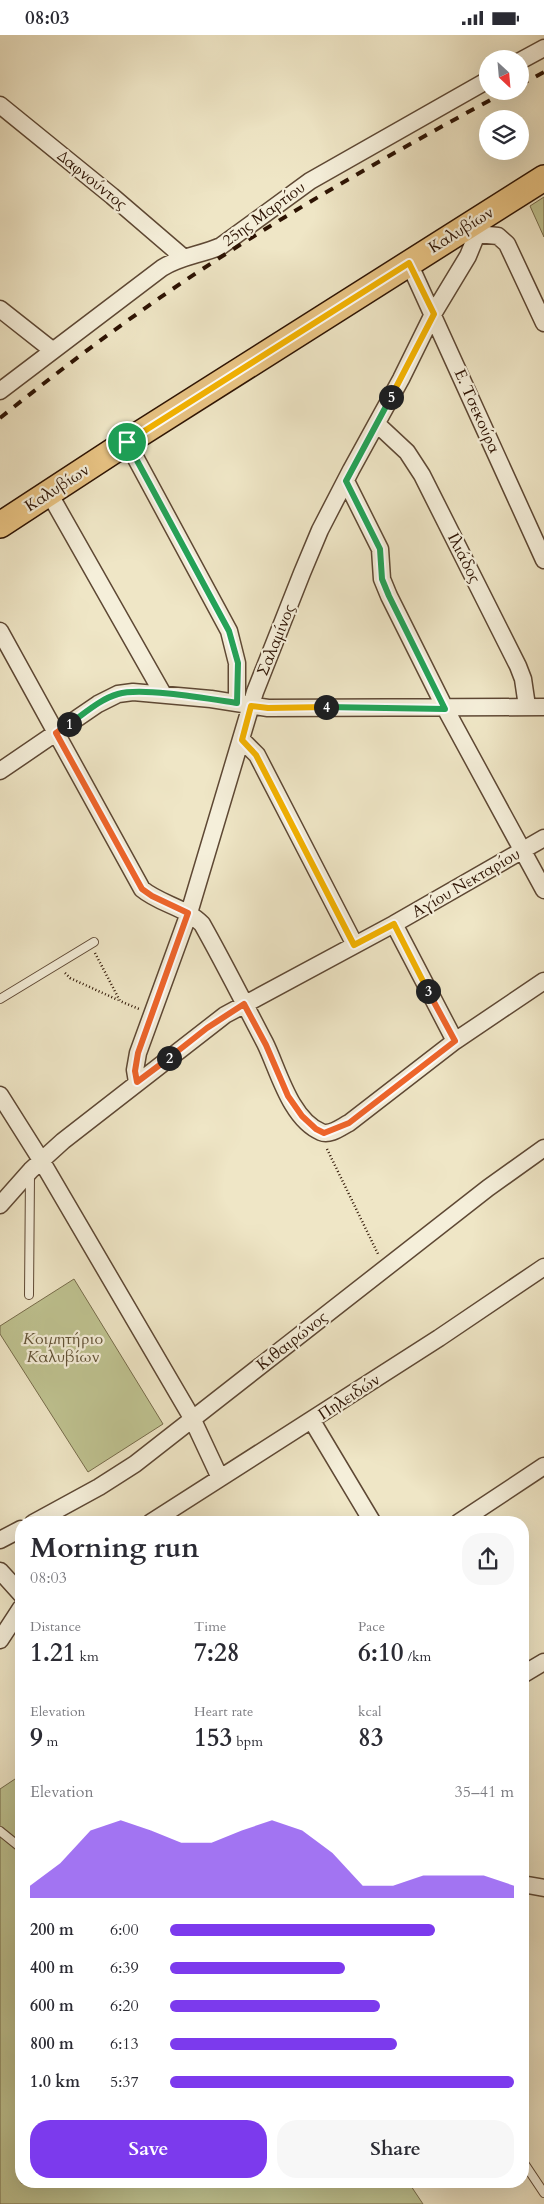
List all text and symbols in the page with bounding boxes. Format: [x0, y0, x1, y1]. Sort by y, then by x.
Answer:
text: 08:03 [25, 5, 69, 31]
north arrow [479, 50, 529, 100]
map controls [479, 50, 529, 160]
button: layers [479, 110, 529, 160]
street label: Δαφνούντος [52, 145, 132, 215]
street label: 25ης Μαρτίου [218, 176, 310, 252]
street label: Καλυβίων [424, 201, 498, 259]
street label: Ε. Τσεκούρα [449, 365, 505, 457]
pin: 5 [378, 385, 404, 409]
text: 5 [388, 388, 395, 407]
pin [106, 421, 148, 463]
icon: arrive [113, 428, 141, 456]
street label: Καλυβίων [20, 459, 94, 517]
street label: Ιλιάδος [442, 529, 486, 587]
street label: Σαλαμίνος [252, 601, 300, 679]
pin: 4 [314, 695, 338, 719]
text: 4 [323, 698, 330, 717]
pin: 1 [56, 711, 82, 737]
text: 1 [66, 715, 73, 734]
street label: Αγίου Νεκταρίου [408, 843, 524, 923]
pin: 3 [416, 979, 440, 1003]
text: 3 [425, 982, 432, 1001]
pin: 2 [156, 1045, 182, 1071]
text: 2 [166, 1049, 173, 1068]
street label: Κιθαιρώνος [252, 1306, 332, 1376]
park label: Κοιμητήριο Καλυβίων [23, 1328, 104, 1368]
street label: Πηλειδών [314, 1369, 384, 1425]
text: Morning run [30, 1529, 199, 1567]
button: share [462, 1533, 514, 1585]
text: 08:03 [30, 1567, 67, 1589]
text: Distance [30, 1617, 81, 1636]
text: Time [194, 1617, 226, 1636]
text: Pace [358, 1617, 385, 1636]
text: 1.21 [30, 1636, 76, 1670]
text: 7:28 [194, 1636, 240, 1670]
text: 6:10 [358, 1636, 404, 1670]
text: km [76, 1647, 99, 1666]
text: /km [404, 1647, 431, 1666]
text: Elevation [30, 1702, 86, 1721]
text: Heart rate [194, 1702, 253, 1721]
text: kcal [358, 1702, 382, 1721]
text: 9 [30, 1721, 43, 1755]
text: 153 [194, 1721, 232, 1755]
text: 83 [358, 1721, 384, 1755]
text: m [43, 1732, 58, 1751]
text: bpm [232, 1732, 263, 1751]
text: Elevation [30, 1781, 94, 1803]
text: 35–41 m [455, 1781, 514, 1803]
text: 200 m [30, 1919, 74, 1941]
text: 6:00 [110, 1919, 139, 1941]
text: 400 m [30, 1957, 74, 1979]
text: 6:39 [110, 1957, 139, 1979]
text: 600 m [30, 1995, 74, 2017]
text: 6:20 [110, 1995, 139, 2017]
text: 800 m [30, 2033, 74, 2055]
text: 6:13 [110, 2033, 139, 2055]
text: 1.0 km [30, 2071, 80, 2093]
text: 5:37 [110, 2071, 139, 2093]
button: Save [30, 2120, 267, 2178]
button: Share [277, 2120, 514, 2178]

